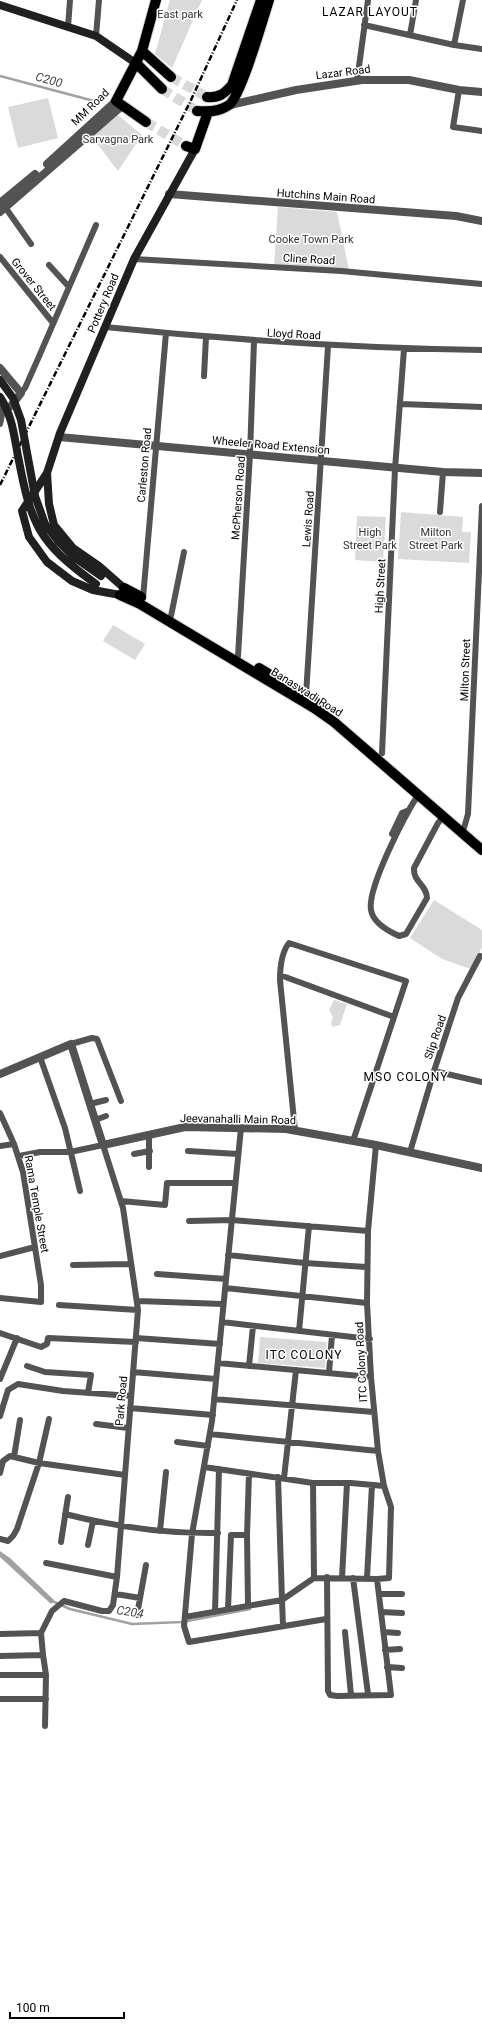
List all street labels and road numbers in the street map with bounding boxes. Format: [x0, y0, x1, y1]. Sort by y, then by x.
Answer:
street label: Lazar Road [315, 63, 371, 82]
street label: MM Road [69, 86, 112, 128]
street label: Hutchins Main Road [276, 187, 376, 206]
street label: Cline Road [282, 252, 335, 267]
street label: Grover Street [8, 255, 59, 314]
street label: Pottery Road [85, 272, 122, 335]
street label: Lloyd Road [267, 327, 321, 342]
street label: Carleston Road [135, 427, 154, 503]
street label: Wheeler Road Extension [211, 434, 330, 457]
street label: McPherson Road [229, 456, 248, 540]
street label: Lewis Road [300, 490, 317, 548]
street label: High Street [373, 558, 388, 614]
street label: Milton Street [458, 638, 473, 701]
street label: Banaswadi Road [269, 665, 345, 720]
street label: Slip Road [422, 1013, 449, 1061]
street label: Jeevanahalli Main Road [180, 1112, 296, 1127]
street label: Rama Temple Street [22, 1154, 52, 1254]
street label: ITC Colony Road [353, 1321, 370, 1403]
street label: Park Road [113, 1376, 130, 1427]

